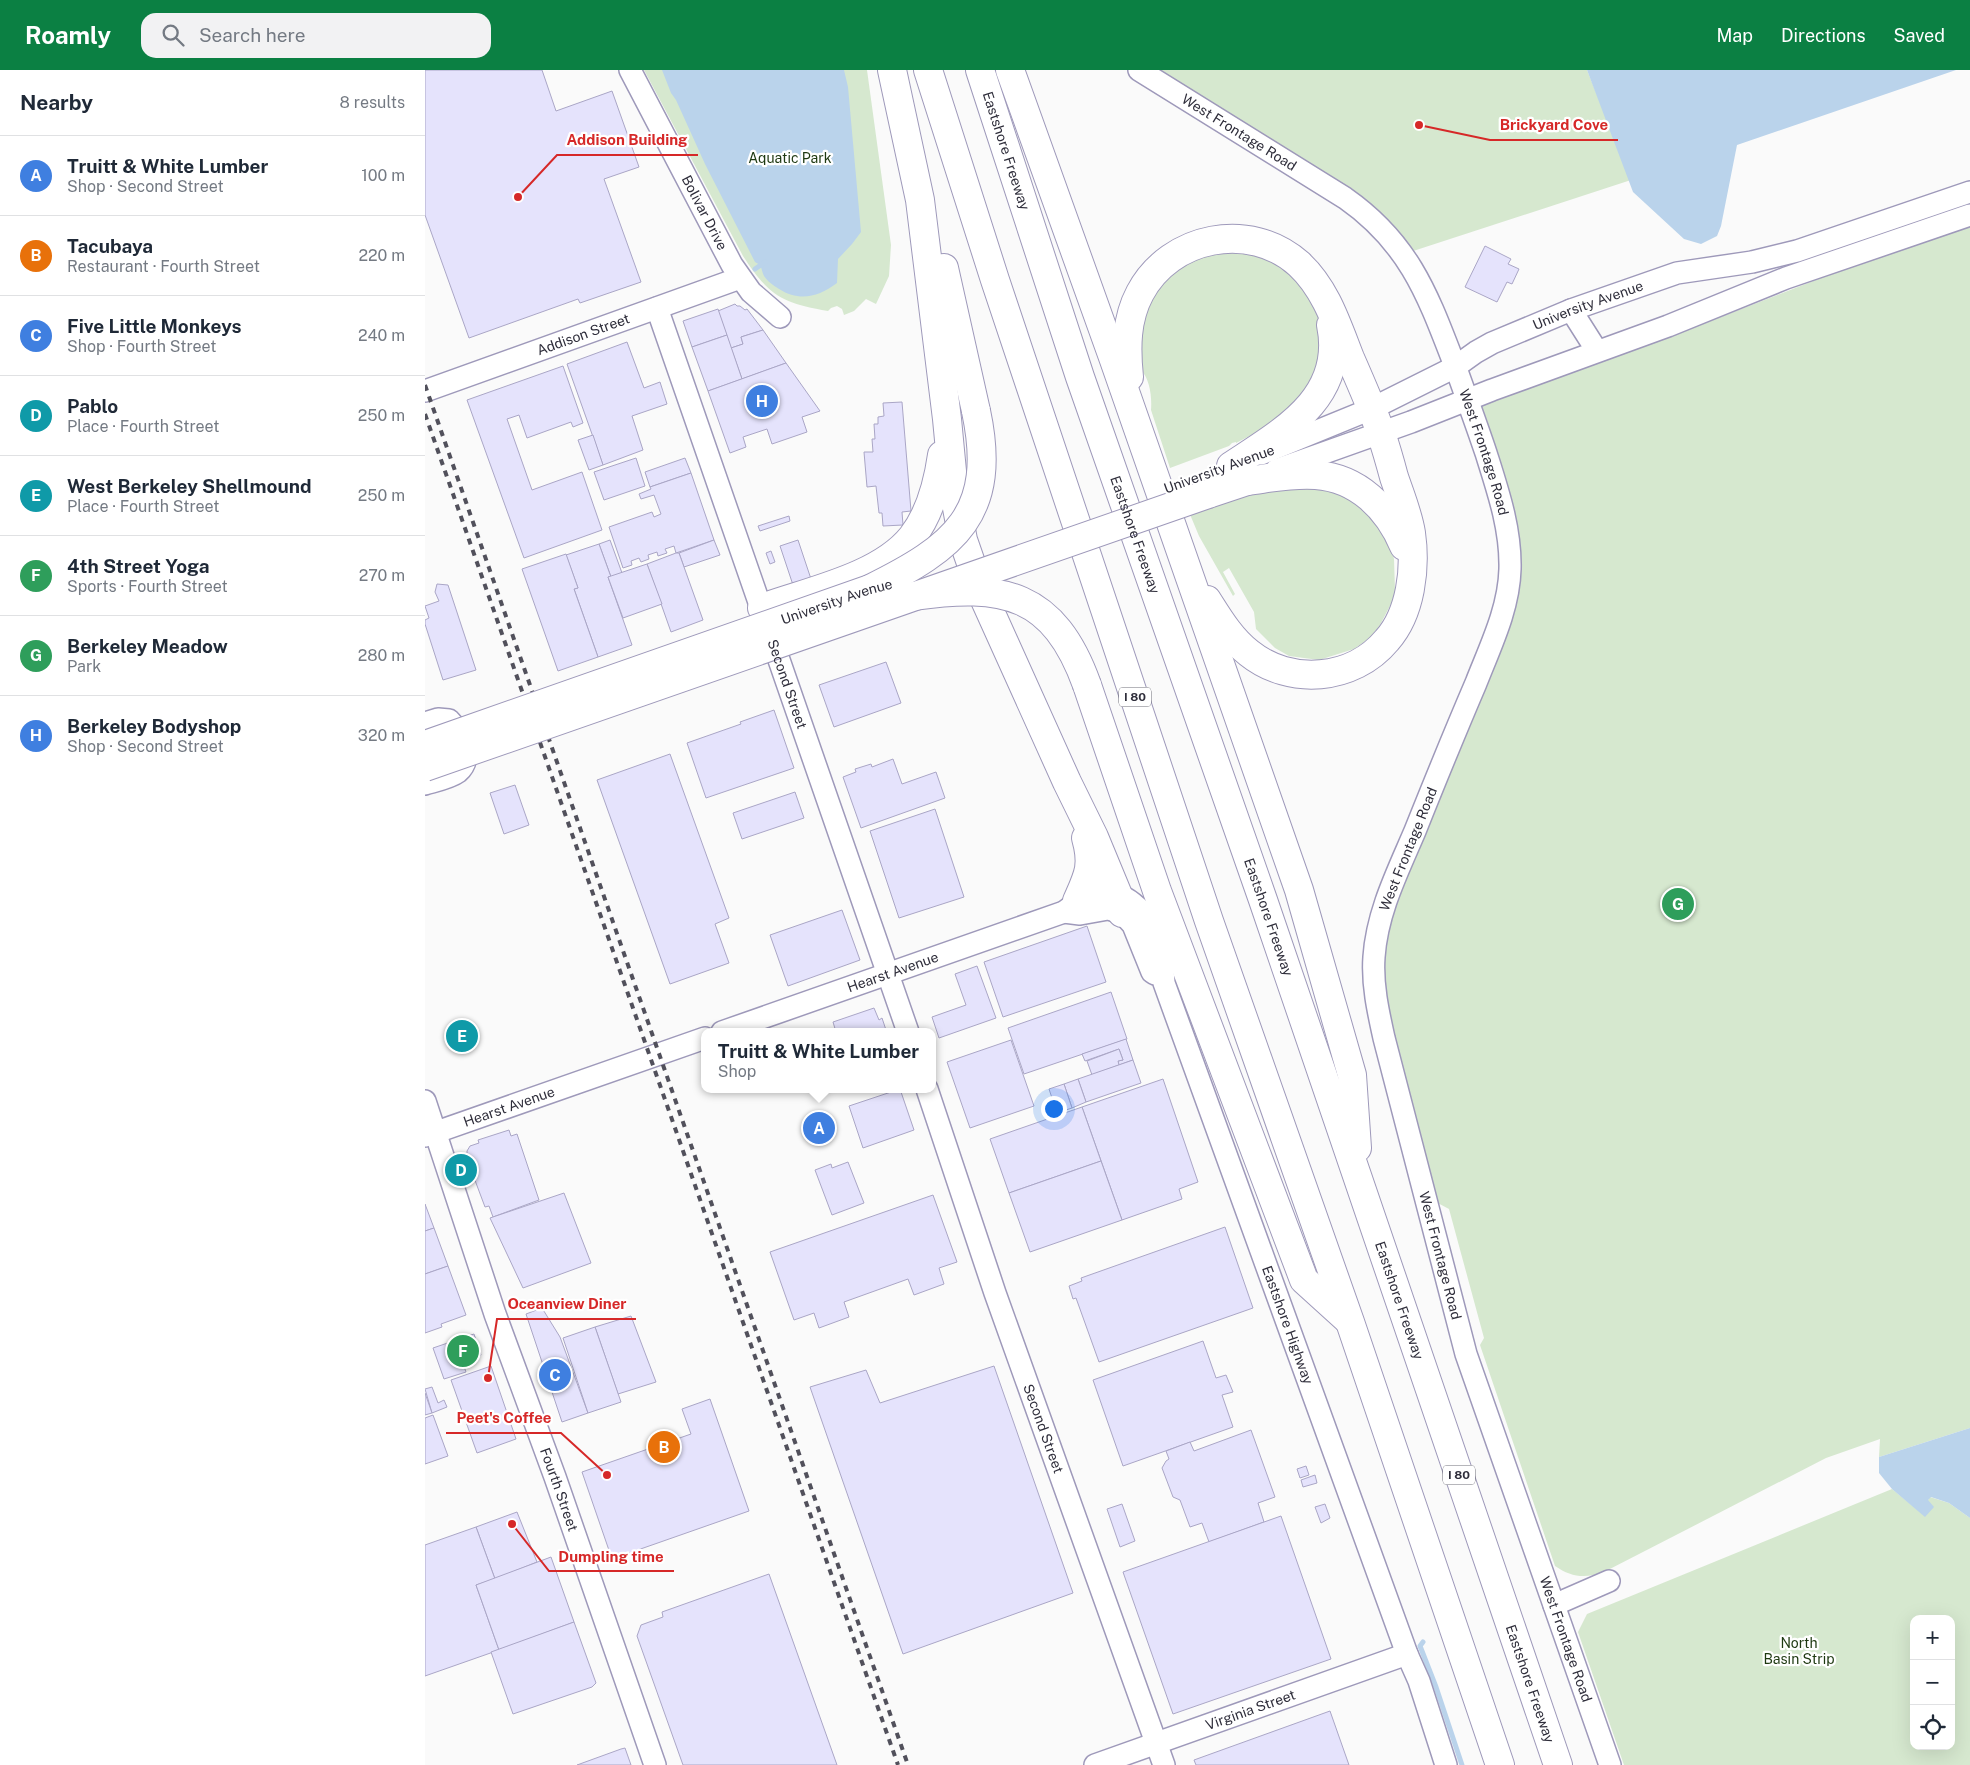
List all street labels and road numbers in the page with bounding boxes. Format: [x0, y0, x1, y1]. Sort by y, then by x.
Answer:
street label: Eastshore Freeway [980, 90, 1033, 213]
street label: West Frontage Road [1179, 91, 1299, 174]
street label: Bolivar Drive [679, 173, 731, 253]
street label: University Avenue [1530, 277, 1645, 333]
street label: Addison Street [535, 310, 632, 358]
street label: West Frontage Road [1456, 387, 1512, 517]
street label: University Avenue [1161, 442, 1277, 496]
street label: Eastshore Freeway [1107, 474, 1163, 596]
street label: University Avenue [779, 576, 894, 628]
street label: Second Street [764, 637, 810, 731]
road number: I 80 [1119, 688, 1151, 706]
street label: West Frontage Road [1376, 785, 1440, 913]
street label: Eastshore Freeway [1241, 856, 1297, 979]
street label: Hearst Avenue [845, 949, 941, 995]
street label: Hearst Avenue [461, 1083, 557, 1130]
street label: West Frontage Road [1416, 1190, 1465, 1321]
street label: Eastshore Freeway [1372, 1239, 1427, 1362]
street label: Eastshore Highway [1259, 1263, 1317, 1387]
street label: Second Street [1020, 1382, 1067, 1475]
street label: Fourth Street [537, 1446, 581, 1533]
road number: I 80 [1443, 1466, 1475, 1484]
street label: West Frontage Road [1537, 1574, 1595, 1704]
street label: Eastshore Freeway [1503, 1623, 1558, 1745]
street label: Virginia Street [1203, 1686, 1297, 1733]

